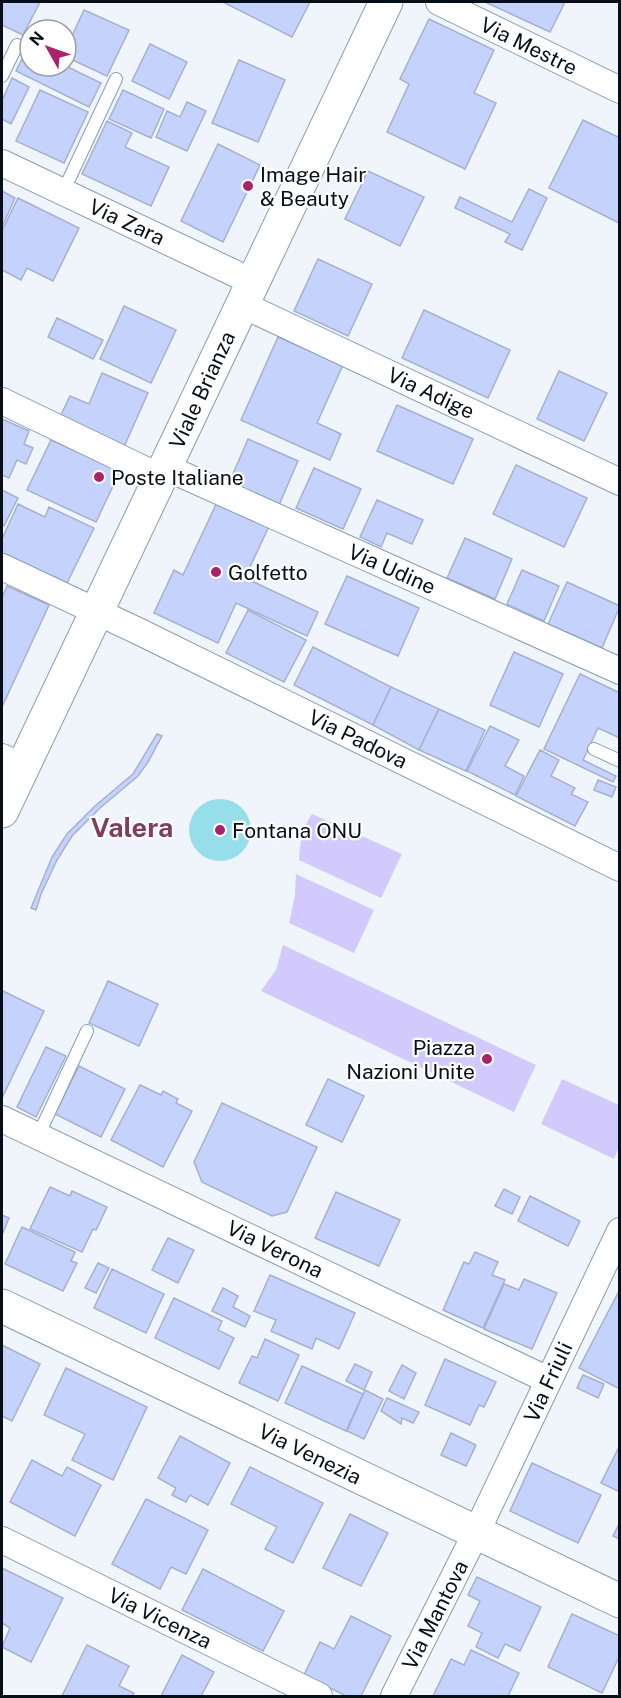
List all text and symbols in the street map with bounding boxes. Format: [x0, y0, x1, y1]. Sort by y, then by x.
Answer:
street label: Via Mestre [476, 12, 582, 80]
north arrow [18, 18, 78, 78]
text: N [26, 28, 48, 50]
place label: Image Hair & Beauty [260, 162, 366, 211]
marker: Image Hair & Beauty [241, 179, 255, 193]
street label: Via Zara [85, 194, 169, 250]
street label: Viale Brianza [164, 327, 240, 453]
street label: Via Adige [384, 362, 478, 424]
place label: Poste Italiane [111, 465, 244, 490]
marker: Poste Italiane [92, 470, 106, 484]
street label: Via Udine [345, 539, 439, 599]
place label: Golfetto [228, 560, 308, 585]
marker: Golfetto [209, 565, 223, 579]
street label: Via Padova [304, 704, 412, 774]
district label: Valera [91, 811, 173, 843]
place label: Fontana ONU [232, 818, 362, 843]
marker: Fontana ONU [213, 823, 227, 837]
place label: Piazza Nazioni Unite [346, 1035, 475, 1084]
marker: Piazza Nazioni Unite [480, 1052, 494, 1066]
street label: Via Verona [223, 1215, 327, 1283]
street label: Via Friuli [519, 1338, 577, 1426]
street label: Via Venezia [255, 1418, 365, 1490]
street label: Via Mantova [397, 1556, 473, 1674]
street label: Via Vicenza [104, 1582, 216, 1654]

